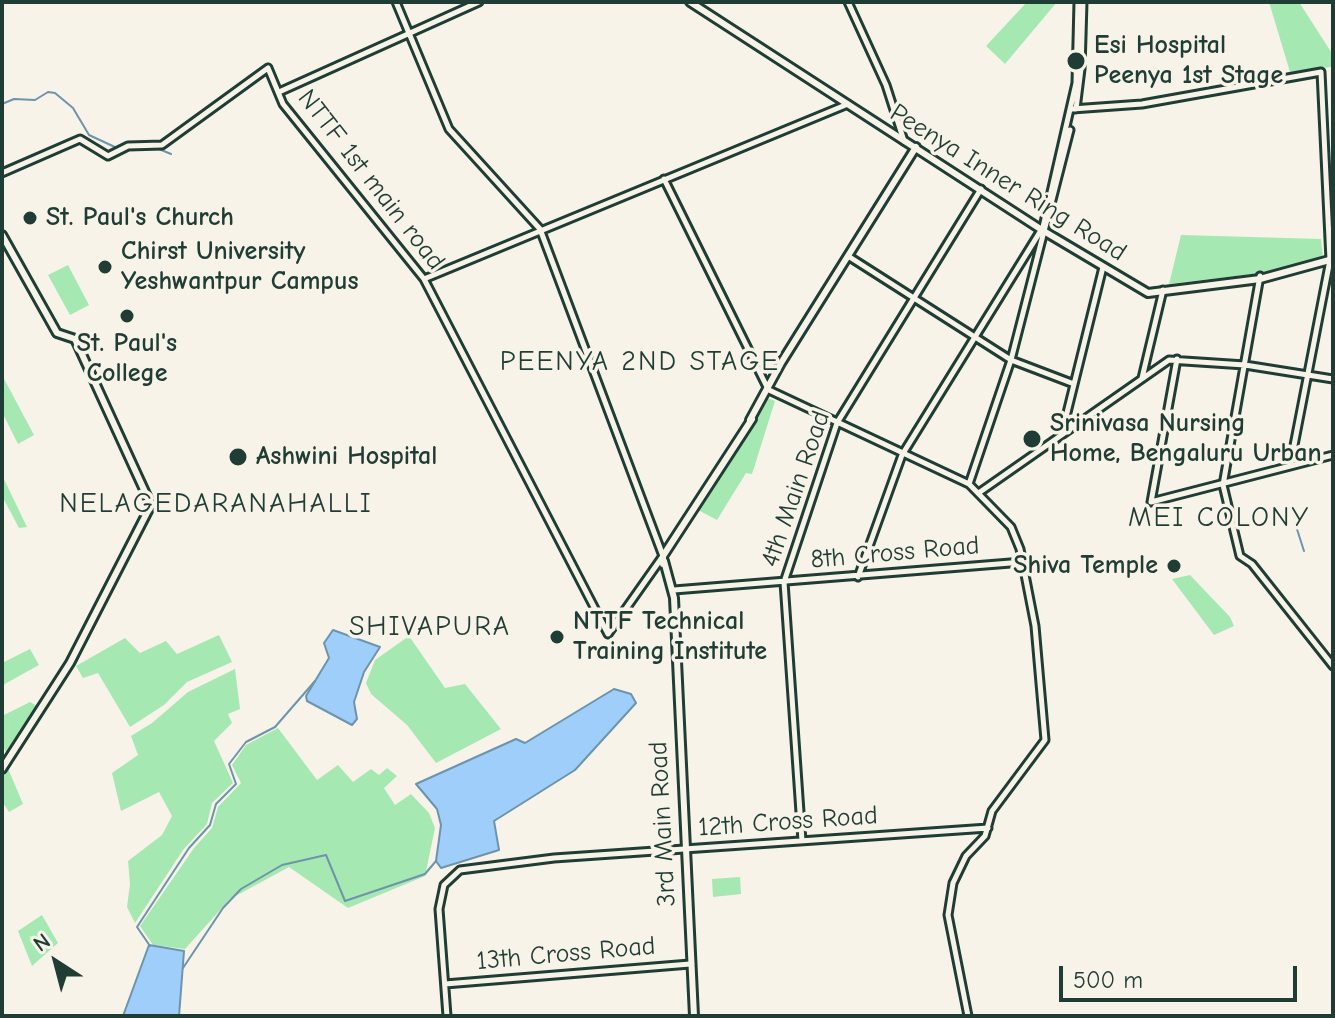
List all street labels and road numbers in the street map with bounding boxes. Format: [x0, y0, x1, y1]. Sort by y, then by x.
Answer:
street label: NTTF 1st main road [291, 84, 451, 276]
street label: Peenya Inner Ring Road [884, 98, 1132, 268]
street label: 4th Main Road [755, 407, 837, 571]
street label: 8th Cross Road [809, 530, 981, 576]
street label: 3rd Main Road [643, 741, 683, 907]
street label: 12th Cross Road [697, 800, 879, 844]
street label: 13th Cross Road [475, 931, 657, 977]

